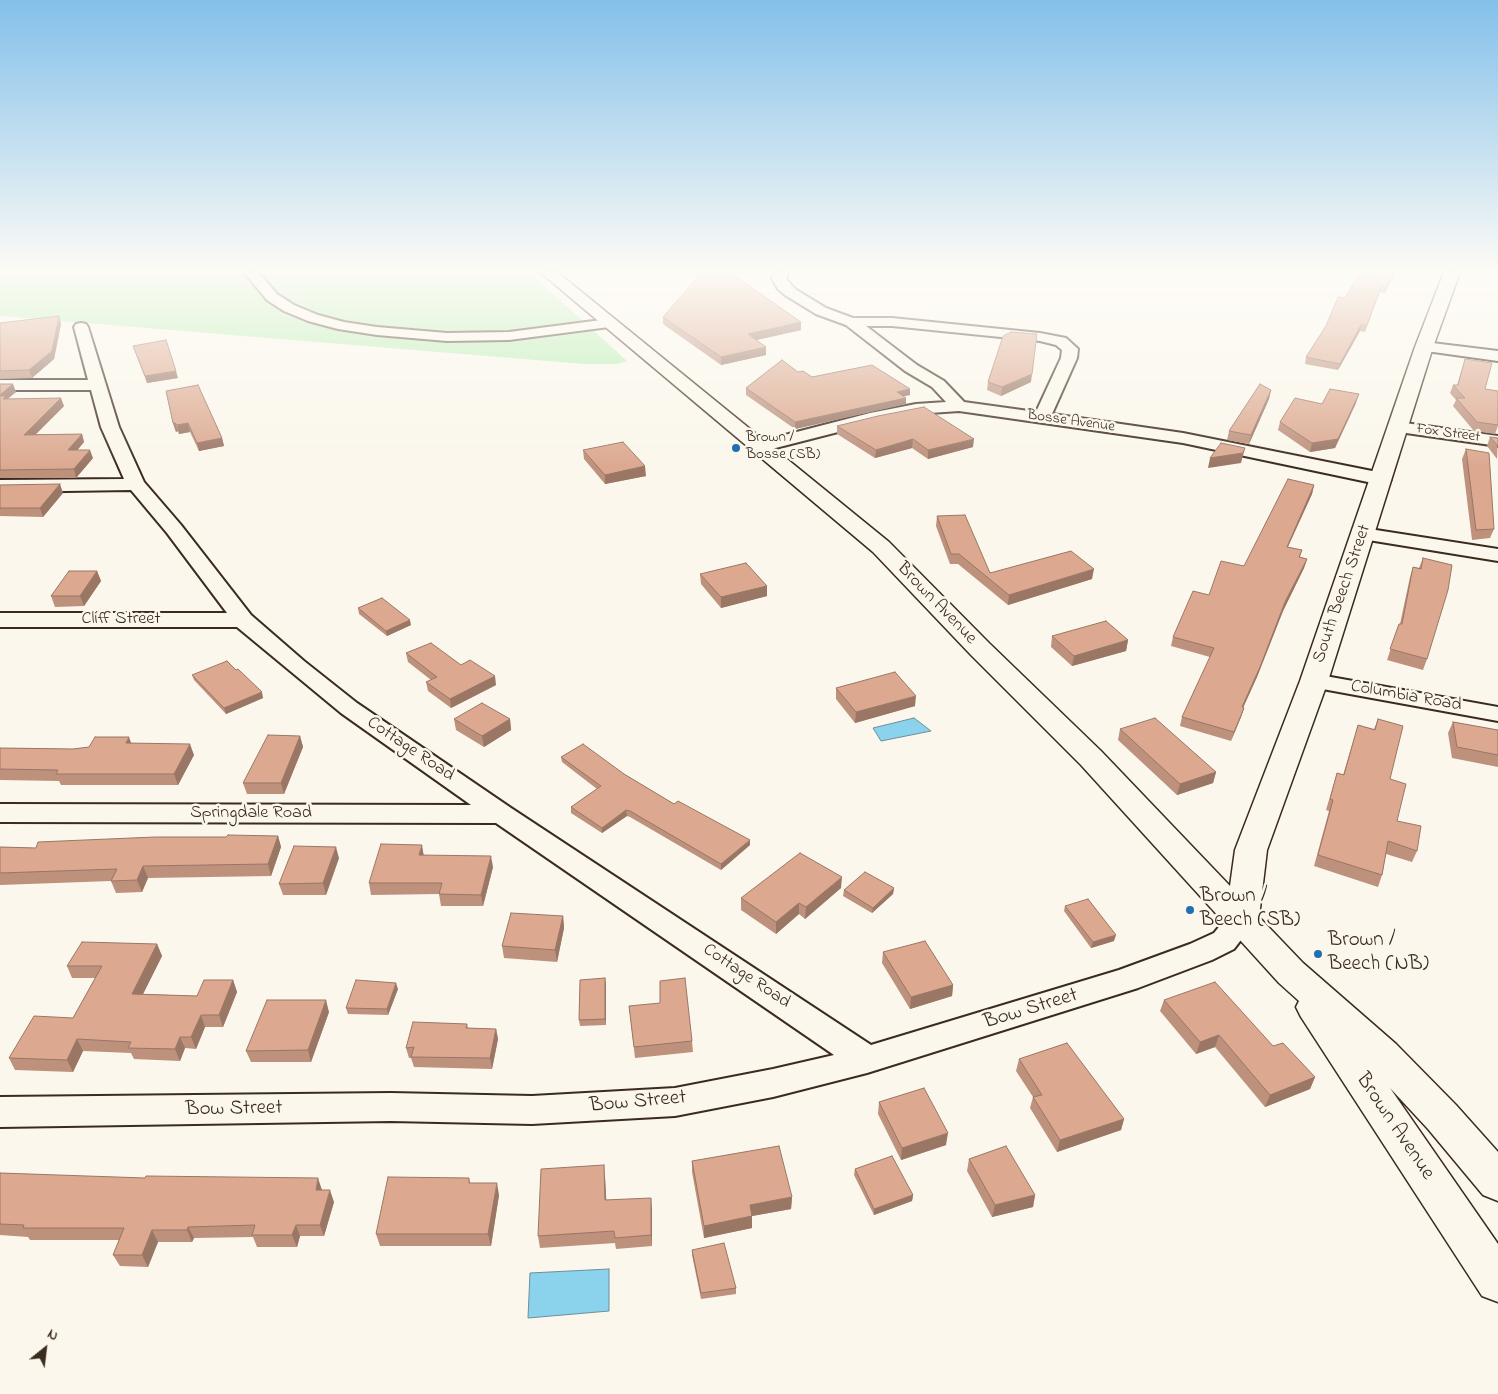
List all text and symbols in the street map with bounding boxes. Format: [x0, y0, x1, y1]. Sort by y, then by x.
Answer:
street label: Bosse Avenue [1026, 407, 1116, 437]
street label: Fox Street [1415, 421, 1481, 447]
place label: Brown / Bosse (SB) [746, 430, 820, 465]
marker: Brown / Bosse (SB) [730, 442, 742, 454]
street label: South Beech Street [1309, 522, 1377, 666]
street label: Brown Avenue [891, 558, 981, 650]
street label: Cliff Street [82, 609, 160, 631]
street label: Columbia Road [1349, 677, 1463, 717]
street label: Cottage Road [362, 713, 458, 787]
street label: Springdale Road [190, 803, 312, 825]
place label: Brown / Beech (SB) [1200, 885, 1300, 935]
marker: Brown / Beech (SB) [1184, 904, 1196, 916]
place label: Brown / Beech (NB) [1328, 929, 1429, 979]
street label: Cottage Road [698, 940, 794, 1014]
marker: Brown / Beech (NB) [1312, 948, 1324, 960]
street label: Bow Street [981, 984, 1081, 1036]
street label: Brown Avenue [1349, 1069, 1439, 1185]
street label: Bow Street [589, 1086, 687, 1120]
street label: Bow Street [185, 1097, 283, 1123]
north arrow [20, 1324, 70, 1374]
text: N [43, 1324, 62, 1347]

